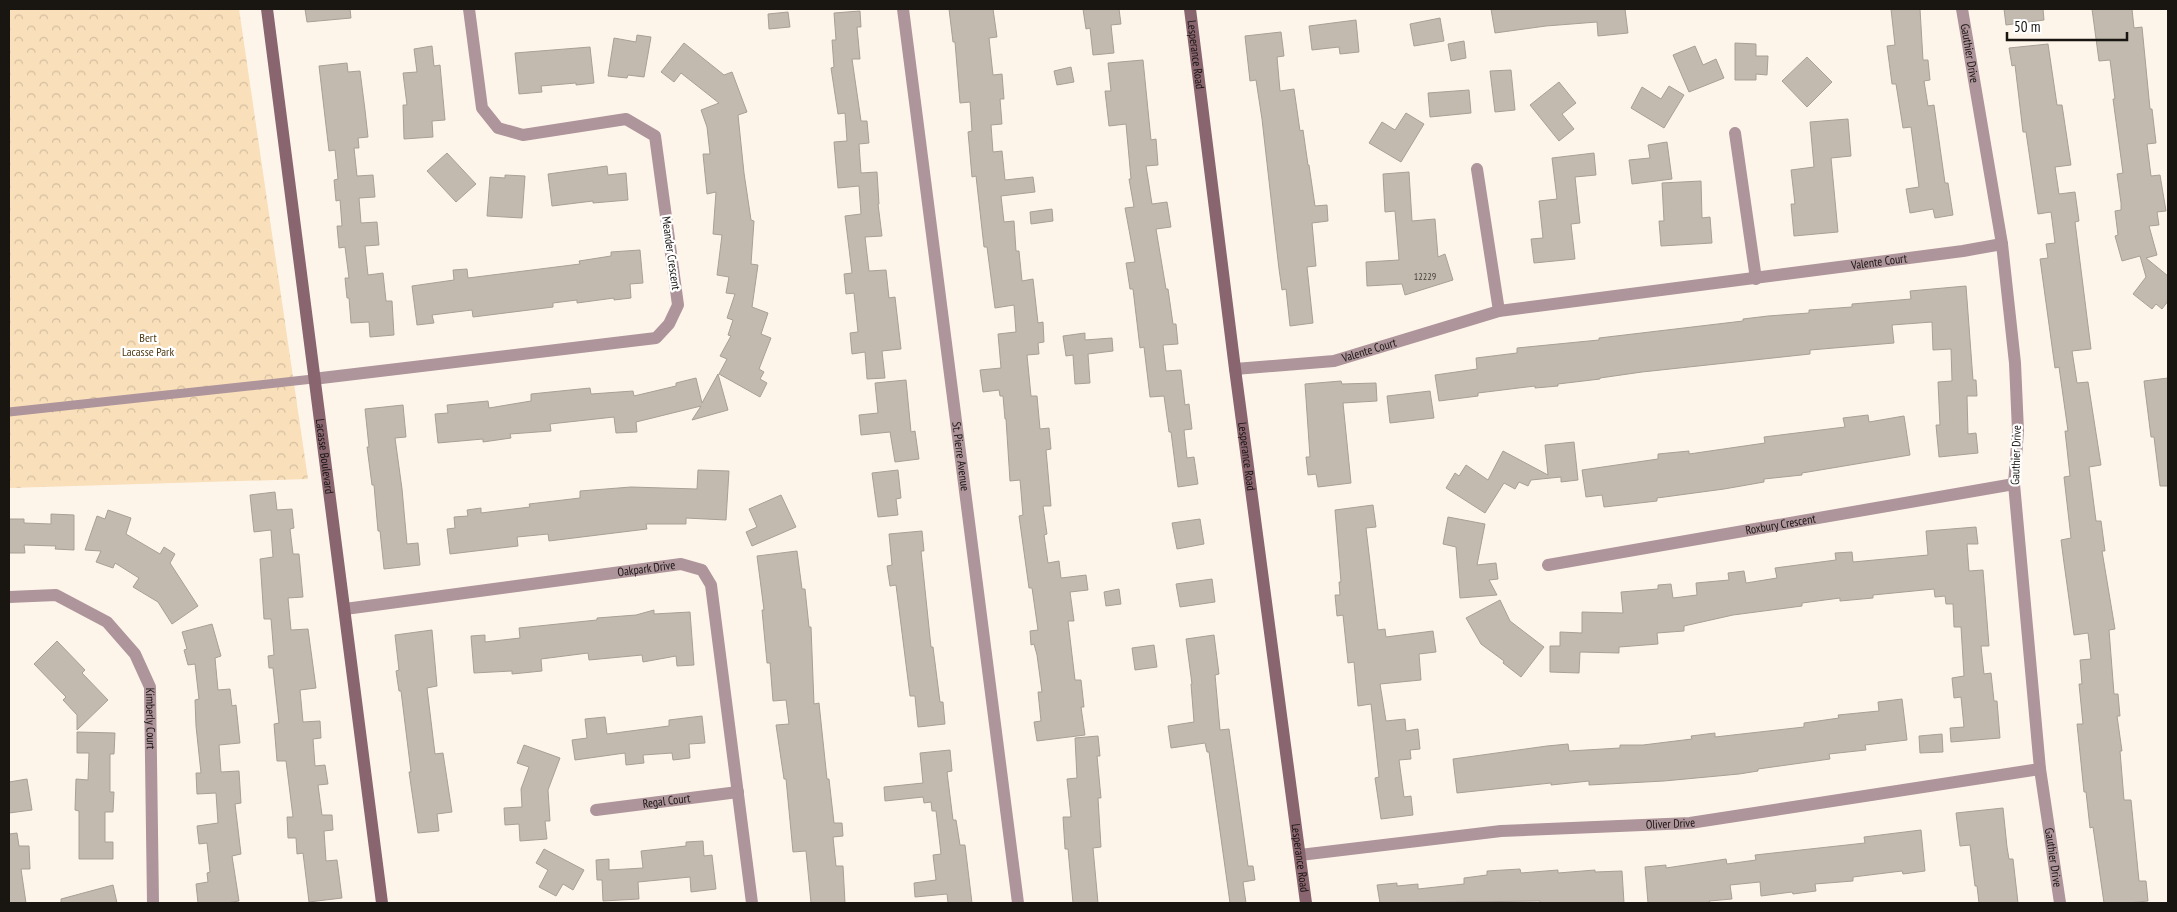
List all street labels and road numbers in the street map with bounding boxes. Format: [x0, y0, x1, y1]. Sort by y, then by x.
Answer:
street label: Lesperance Road [1184, 19, 1208, 90]
street label: Gauthier Drive [1958, 23, 1982, 84]
street label: Meander Crescent [659, 215, 684, 291]
street label: Valente Court [1849, 250, 1909, 273]
street label: Valente Court [1339, 334, 1399, 365]
street label: Lacasse Boulevard [313, 418, 337, 495]
street label: St. Pierre Avenue [949, 421, 973, 492]
street label: Lesperance Road [1235, 421, 1259, 492]
street label: Gauthier Drive [2007, 425, 2024, 485]
street label: Roxbury Crescent [1744, 511, 1817, 538]
street label: Oakpark Drive [616, 557, 676, 579]
street label: Kimberly Court [143, 687, 159, 750]
street label: Regal Court [642, 790, 692, 811]
street label: Oliver Drive [1645, 814, 1696, 832]
street label: Lesperance Road [1289, 823, 1312, 893]
street label: Gauthier Drive [2042, 827, 2066, 888]

